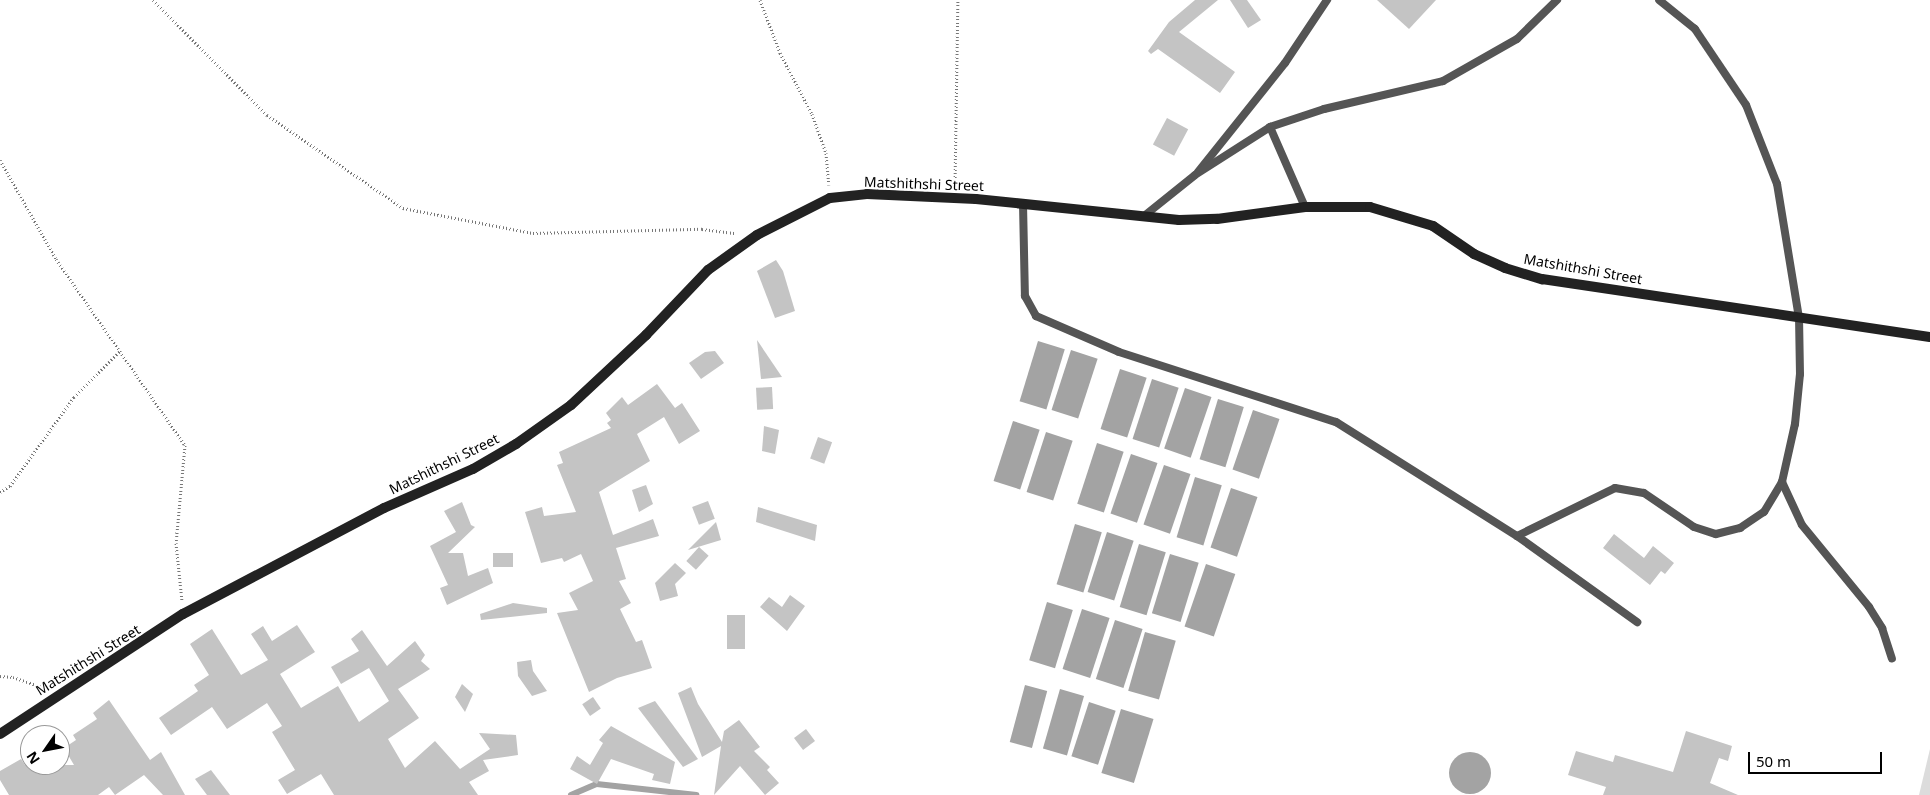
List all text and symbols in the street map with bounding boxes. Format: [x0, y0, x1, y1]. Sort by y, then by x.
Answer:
street label: Matshithshi Street [864, 174, 984, 194]
street label: Matshithshi Street [1522, 250, 1644, 288]
street label: Matshithshi Street [386, 430, 502, 498]
street label: Matshithshi Street [33, 621, 143, 699]
north arrow [20, 725, 70, 775]
scale bar [1750, 742, 1884, 774]
text: N [22, 748, 44, 768]
text: 50 m [1756, 751, 1791, 771]

